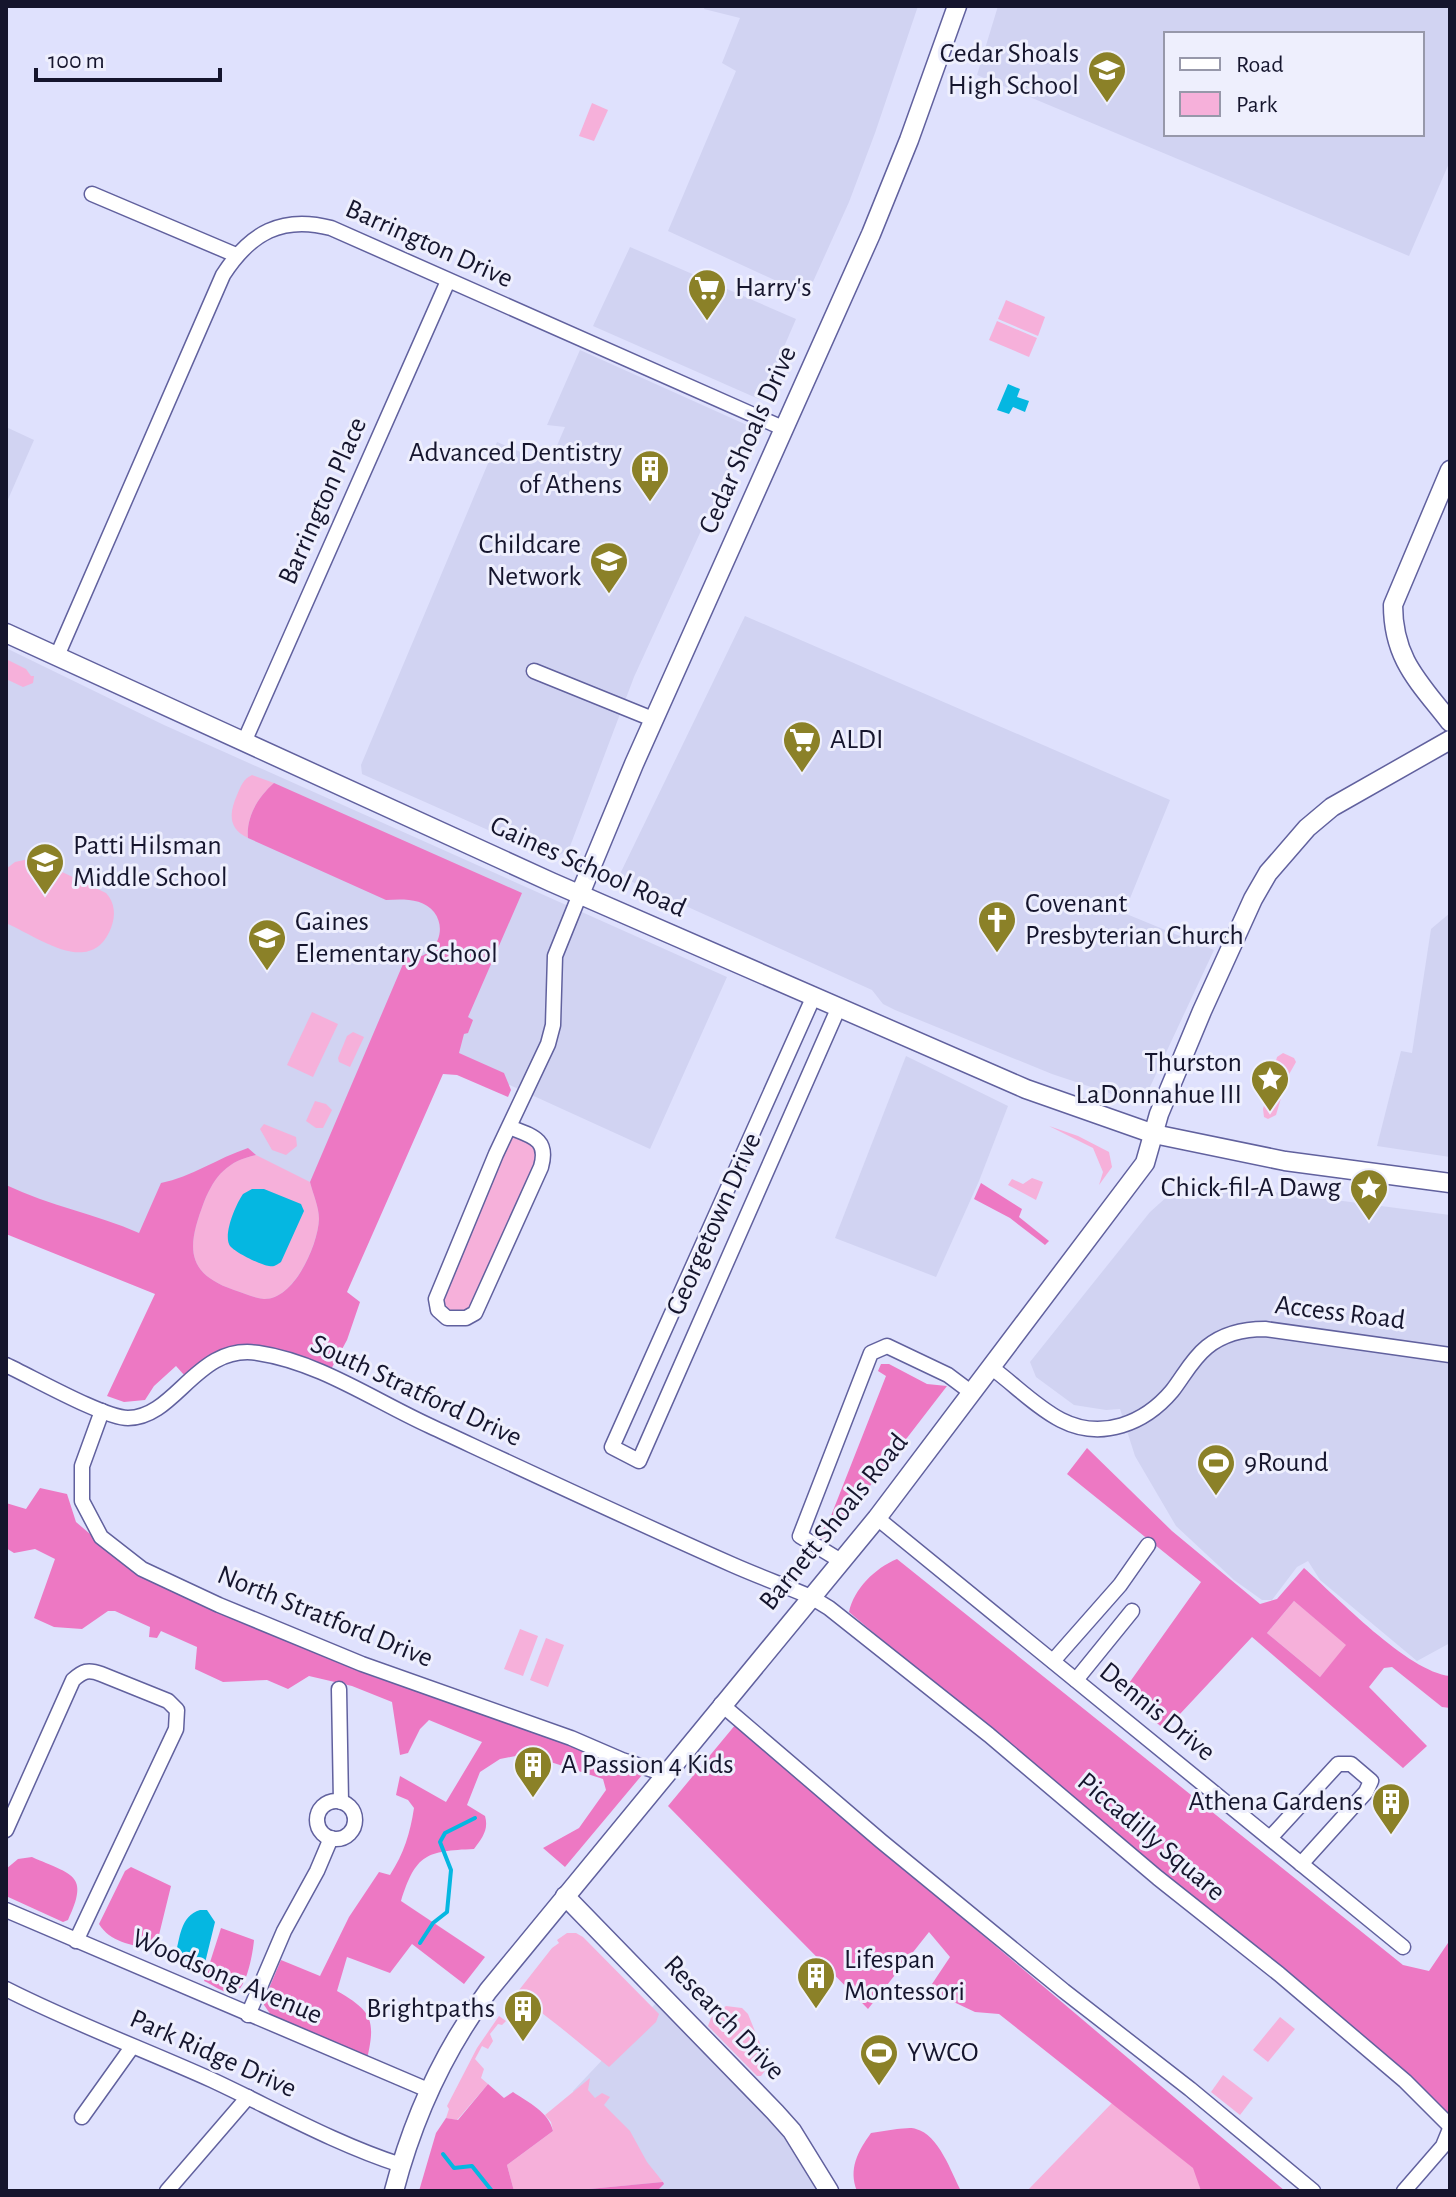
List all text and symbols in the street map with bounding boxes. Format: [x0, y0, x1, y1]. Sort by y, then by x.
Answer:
scale bar [36, 32, 220, 82]
legend [1164, 32, 1424, 136]
place label: Cedar Shoals High School [940, 40, 1079, 100]
text: 100 m [48, 49, 105, 73]
school or university icon: Cedar Shoals High School [1086, 49, 1128, 104]
text: Road [1236, 53, 1284, 77]
text: Park [1236, 93, 1277, 117]
street label: Barrington Drive [341, 195, 517, 293]
supermarket icon: Harry's [686, 267, 728, 322]
place label: Harry's [735, 274, 812, 302]
street label: Cedar Shoals Drive [694, 342, 802, 538]
street label: Barrington Place [274, 413, 372, 589]
place label: Advanced Dentistry of Athens [409, 439, 622, 499]
building icon: Advanced Dentistry of Athens [629, 448, 671, 503]
place label: Childcare Network [479, 531, 581, 591]
school or university icon: Childcare Network [588, 540, 630, 595]
supermarket icon: ALDI [781, 719, 823, 774]
place label: ALDI [830, 726, 883, 754]
street label: Gaines School Road [486, 811, 690, 923]
place label: Patti Hilsman Middle School [73, 832, 228, 892]
school or university icon: Patti Hilsman Middle School [24, 841, 66, 896]
place label: Covenant Presbyterian Church [1025, 890, 1244, 950]
church icon: Covenant Presbyterian Church [976, 899, 1018, 954]
place label: Gaines Elementary School [295, 908, 498, 968]
school or university icon: Gaines Elementary School [246, 917, 288, 972]
place label: Thurston LaDonnahue III [1075, 1049, 1242, 1109]
place icon: Thurston LaDonnahue III [1249, 1058, 1291, 1113]
street label: Georgetown Drive [661, 1129, 767, 1319]
place icon: Chick-fil-A Dawg [1348, 1167, 1390, 1222]
place label: Chick-fil-A Dawg [1161, 1174, 1341, 1202]
street label: Access Road [1273, 1291, 1407, 1335]
street label: South Stratford Drive [306, 1330, 526, 1452]
street label: Barnett Shoals Road [754, 1428, 914, 1616]
sports icon: 9Round [1195, 1442, 1237, 1497]
place label: 9Round [1244, 1449, 1328, 1477]
street label: North Stratford Drive [213, 1561, 437, 1673]
street label: Dennis Drive [1094, 1657, 1220, 1767]
building icon: A Passion 4 Kids [512, 1744, 554, 1799]
place label: A Passion 4 Kids [561, 1751, 734, 1779]
street label: Piccadilly Square [1072, 1767, 1230, 1907]
building icon: Athena Gardens [1370, 1781, 1412, 1836]
place label: Athena Gardens [1189, 1788, 1363, 1816]
street label: Woodsong Avenue [128, 1924, 326, 2030]
place label: Lifespan Montessori [844, 1946, 965, 2006]
street label: Research Drive [658, 1951, 790, 2085]
building icon: Lifespan Montessori [795, 1955, 837, 2010]
building icon: Brightpaths [502, 1988, 544, 2043]
place label: Brightpaths [366, 1995, 495, 2023]
street label: Park Ridge Drive [125, 2005, 301, 2103]
sports icon: YWCO [858, 2032, 900, 2087]
place label: YWCO [907, 2039, 979, 2067]

